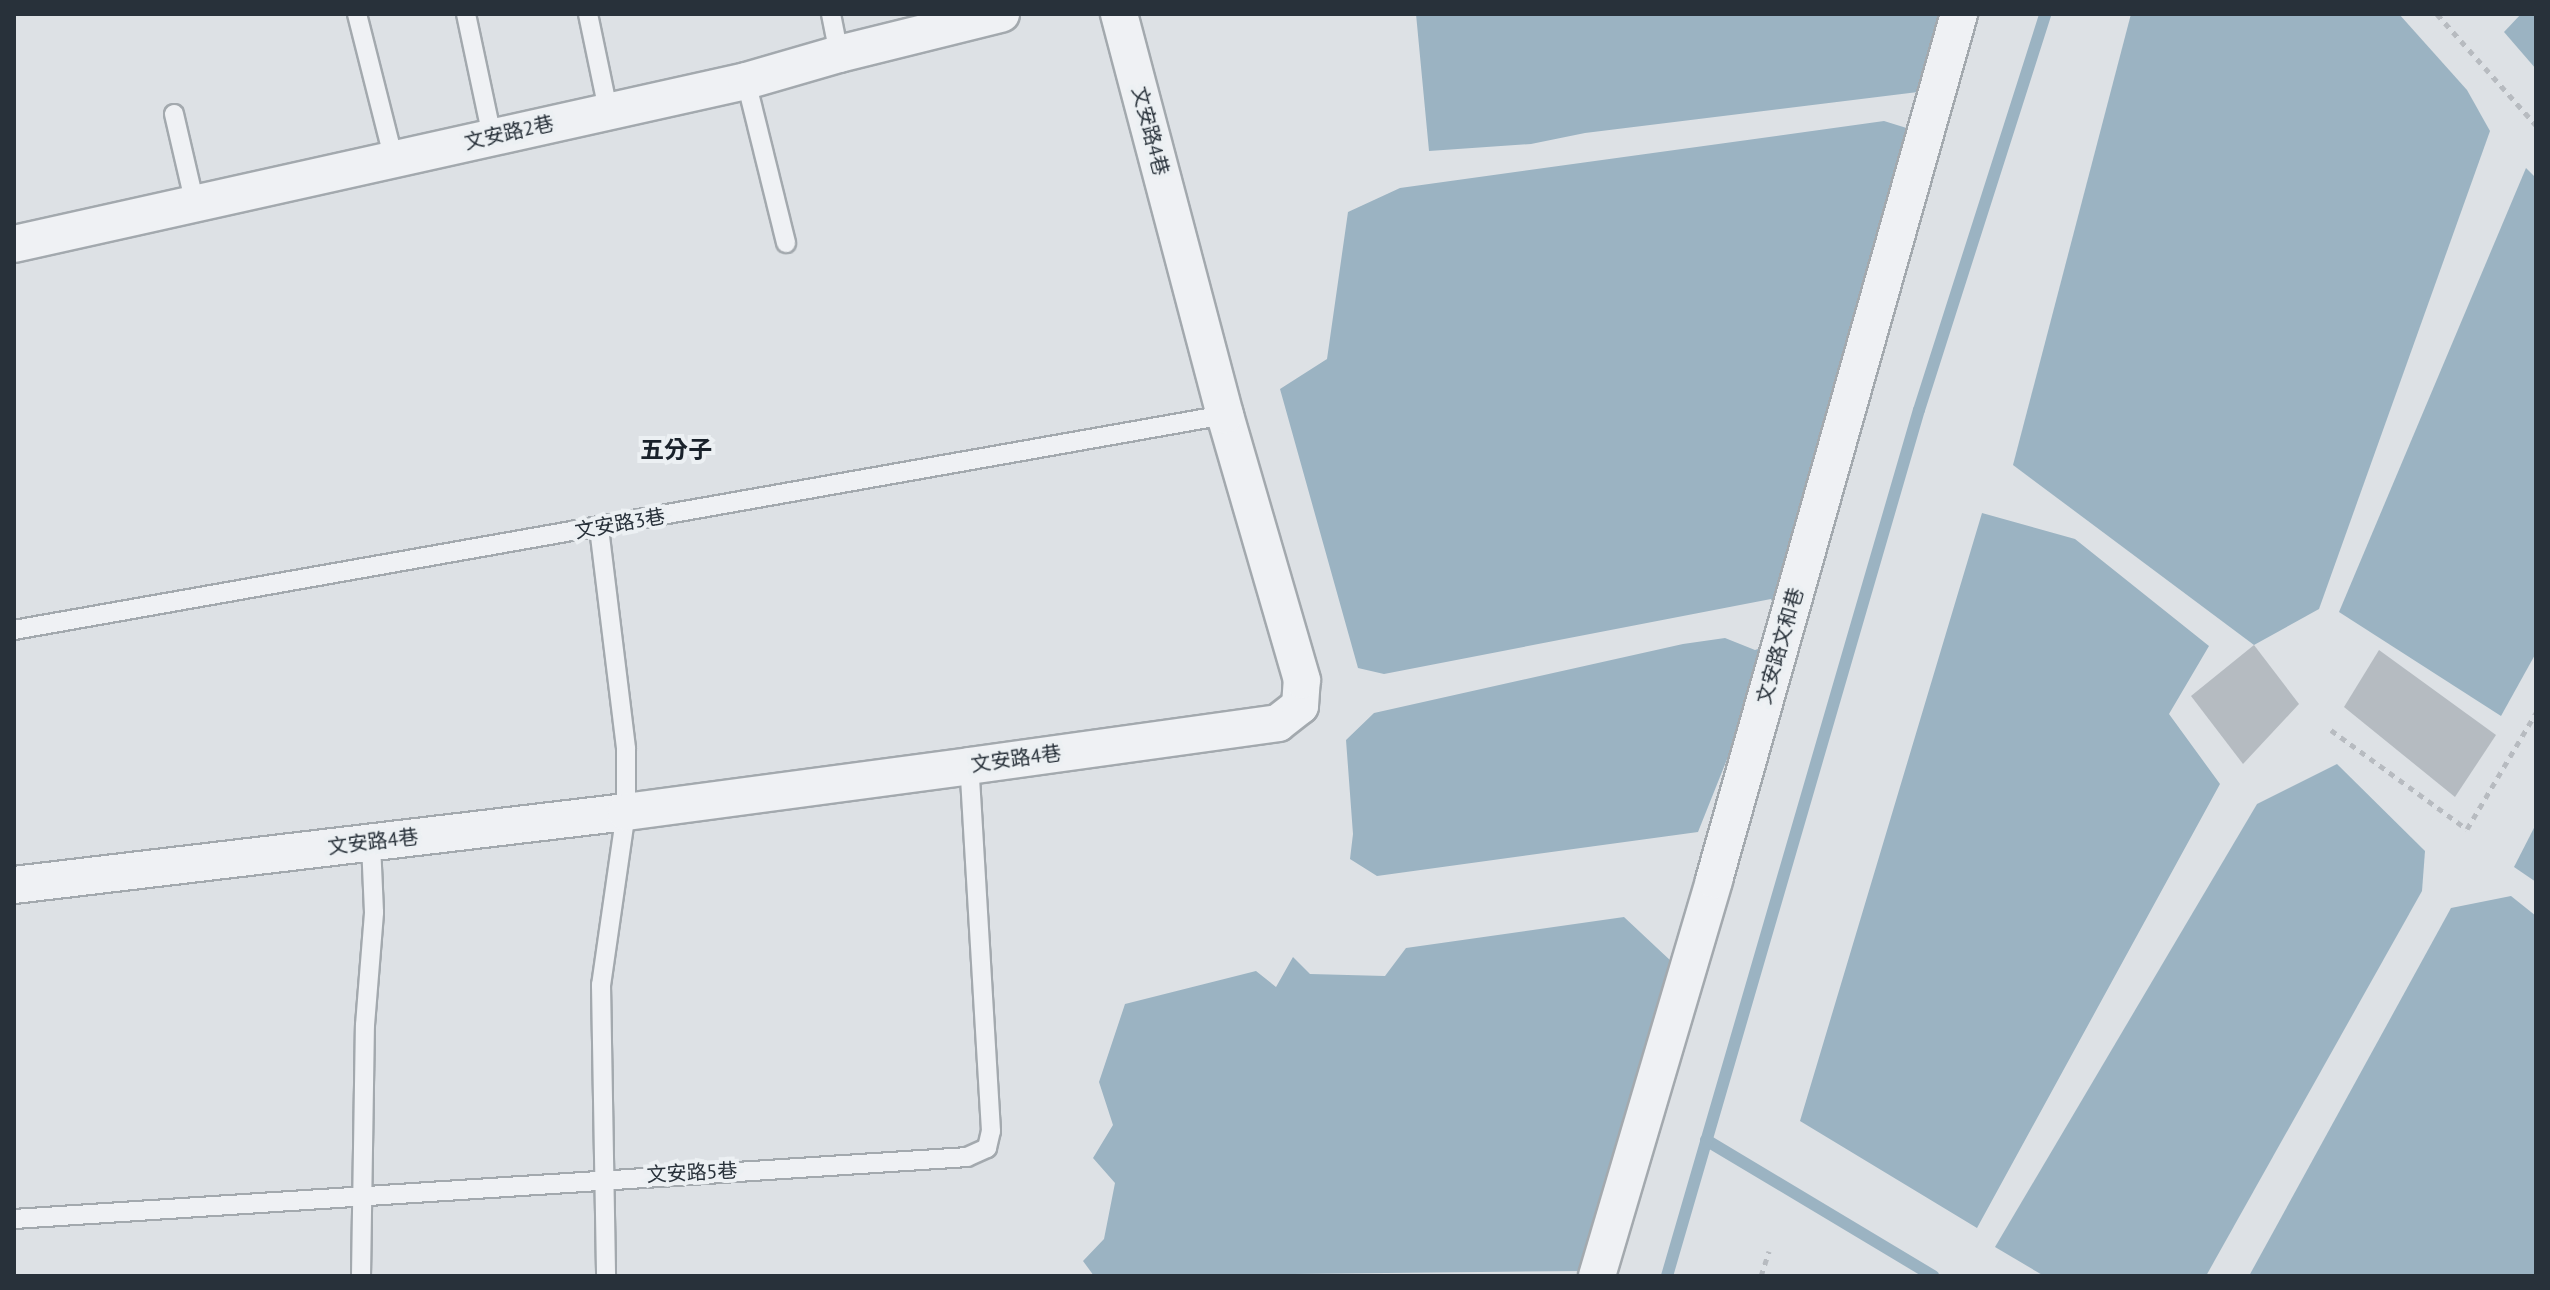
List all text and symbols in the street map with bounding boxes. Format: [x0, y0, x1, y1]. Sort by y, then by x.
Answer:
street label: 文安路4巷 [1127, 84, 1173, 178]
street label: 文安路2巷 [462, 111, 556, 155]
district label: 五分子 [640, 436, 712, 464]
street label: 文安路3巷 [573, 504, 667, 544]
street label: 文安路文和巷 [1752, 585, 1808, 707]
street label: 文安路4巷 [969, 741, 1063, 777]
street label: 文安路4巷 [326, 825, 420, 859]
street label: 文安路5巷 [646, 1159, 738, 1187]

